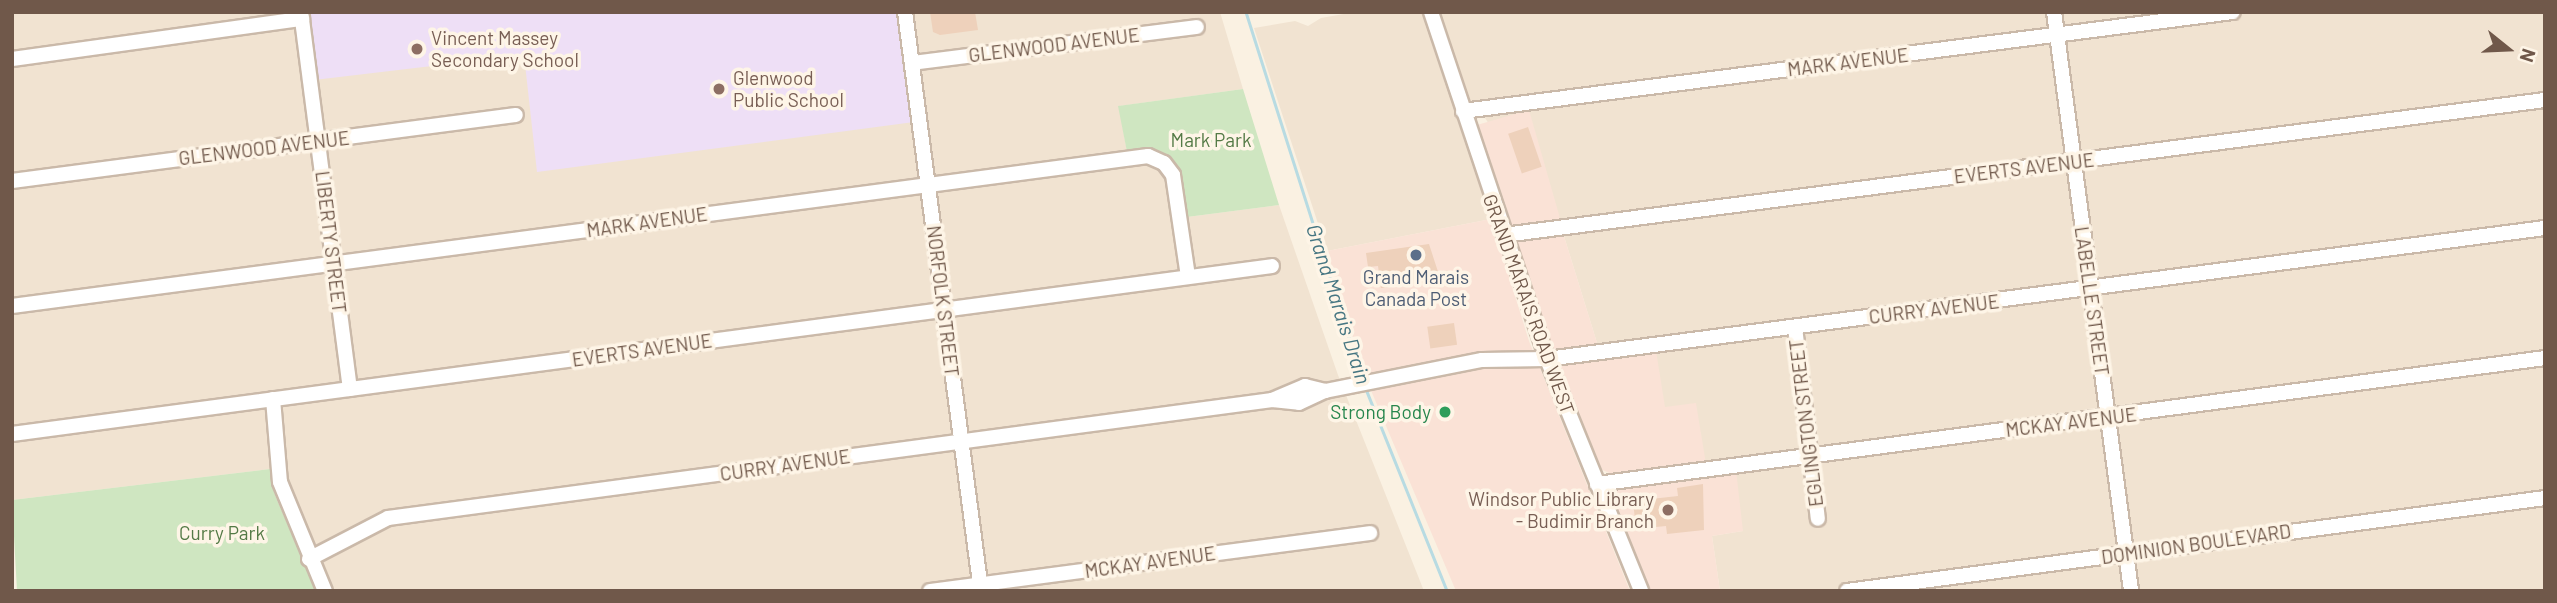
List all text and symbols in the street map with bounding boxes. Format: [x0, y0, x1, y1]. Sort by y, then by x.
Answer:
north arrow [2473, 14, 2543, 84]
street label: GLENWOOD AVENUE [967, 23, 1141, 67]
place label: Vincent Massey Secondary School [431, 27, 579, 71]
marker: Vincent Massey Secondary School [409, 41, 425, 57]
street label: MARK AVENUE [1786, 43, 1910, 81]
text: N [2516, 46, 2541, 65]
place label: Glenwood Public School [733, 67, 844, 111]
marker: Glenwood Public School [711, 81, 727, 97]
street label: GLENWOOD AVENUE [177, 126, 351, 170]
park label: Mark Park [1171, 129, 1251, 151]
street label: EVERTS AVENUE [1953, 148, 2095, 188]
street label: LIBERTY STREET [311, 170, 351, 314]
street label: GRAND MARAIS ROAD WEST [1479, 191, 1579, 417]
street label: MARK AVENUE [585, 202, 709, 242]
water label: Grand Marais Drain [1301, 221, 1377, 387]
street label: NORFOLK STREET [922, 224, 964, 378]
street label: LABELLE STREET [2070, 225, 2114, 377]
marker: Grand Marais Canada Post [1408, 247, 1424, 263]
place label: Grand Marais Canada Post [1363, 266, 1469, 310]
street label: CURRY AVENUE [1868, 290, 2000, 328]
street label: EVERTS AVENUE [571, 329, 713, 371]
street label: EGLINGTON STREET [1784, 338, 1828, 508]
place label: Strong Body [1330, 401, 1431, 423]
street label: MCKAY AVENUE [2004, 403, 2138, 441]
marker: Strong Body [1437, 404, 1453, 420]
street label: CURRY AVENUE [718, 445, 852, 485]
place label: Windsor Public Library - Budimir Branch [1468, 488, 1654, 532]
marker: Windsor Public Library - Budimir Branch [1660, 502, 1676, 518]
street label: DOMINION BOULEVARD [2100, 519, 2292, 569]
park label: Curry Park [179, 522, 265, 544]
street label: MCKAY AVENUE [1083, 542, 1217, 582]

